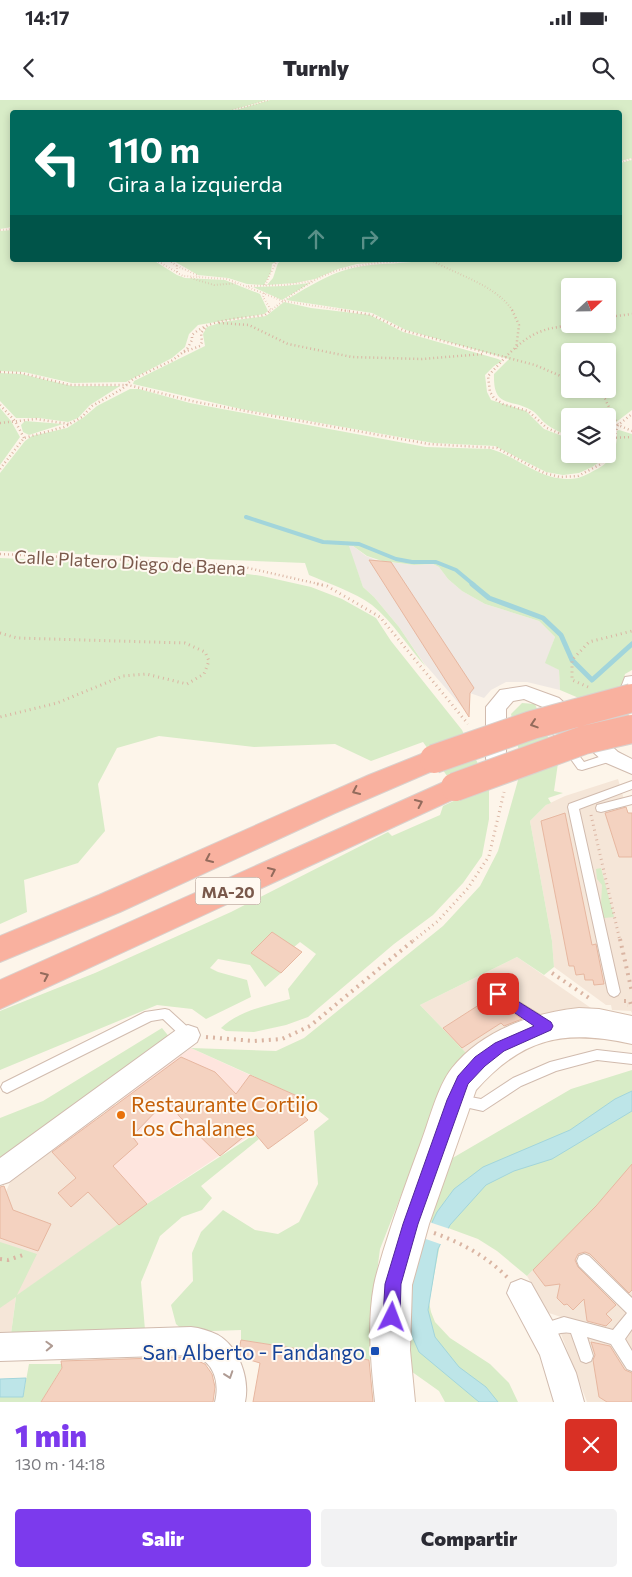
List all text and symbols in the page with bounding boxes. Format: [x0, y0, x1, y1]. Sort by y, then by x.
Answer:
text: 14:17 [25, 6, 69, 29]
icon: back [15, 54, 43, 82]
text: Turnly [283, 54, 349, 81]
icon: search [589, 54, 617, 82]
text: 110 m [108, 127, 200, 170]
icon: left [25, 130, 90, 195]
text: Gira a la izquierda [108, 170, 283, 197]
icon: left [249, 225, 277, 253]
icon: ahead [302, 225, 330, 253]
icon: right [355, 225, 383, 253]
north arrow [561, 278, 616, 332]
map controls [561, 278, 616, 463]
button: search [561, 343, 616, 398]
button: layers [561, 408, 616, 463]
street label: Calle Platero Diego de Baena [14, 545, 246, 579]
one-way arrow [530, 718, 539, 728]
one-way arrow [352, 785, 361, 795]
one-way arrow [414, 799, 423, 809]
one-way arrow [205, 852, 214, 863]
one-way arrow [267, 867, 276, 877]
road number: MA-20 [196, 878, 260, 904]
one-way arrow [40, 971, 49, 982]
pin [477, 973, 519, 1015]
icon: arrive [484, 980, 512, 1008]
place label: Restaurante Cortijo Los Chalanes [131, 1091, 318, 1140]
marker: Restaurante Cortijo Los Chalanes [115, 1109, 127, 1121]
position arrow [365, 1290, 417, 1342]
place label: San Alberto - Fandango [143, 1339, 365, 1364]
one-way arrow [45, 1340, 53, 1351]
marker: San Alberto - Fandango [369, 1345, 381, 1357]
one-way arrow [223, 1370, 233, 1379]
text: 1 min [15, 1416, 87, 1453]
button: close [565, 1419, 617, 1471]
text: 130 m · 14:18 [15, 1454, 105, 1473]
button: Salir [15, 1509, 311, 1567]
button: Compartir [321, 1509, 617, 1567]

